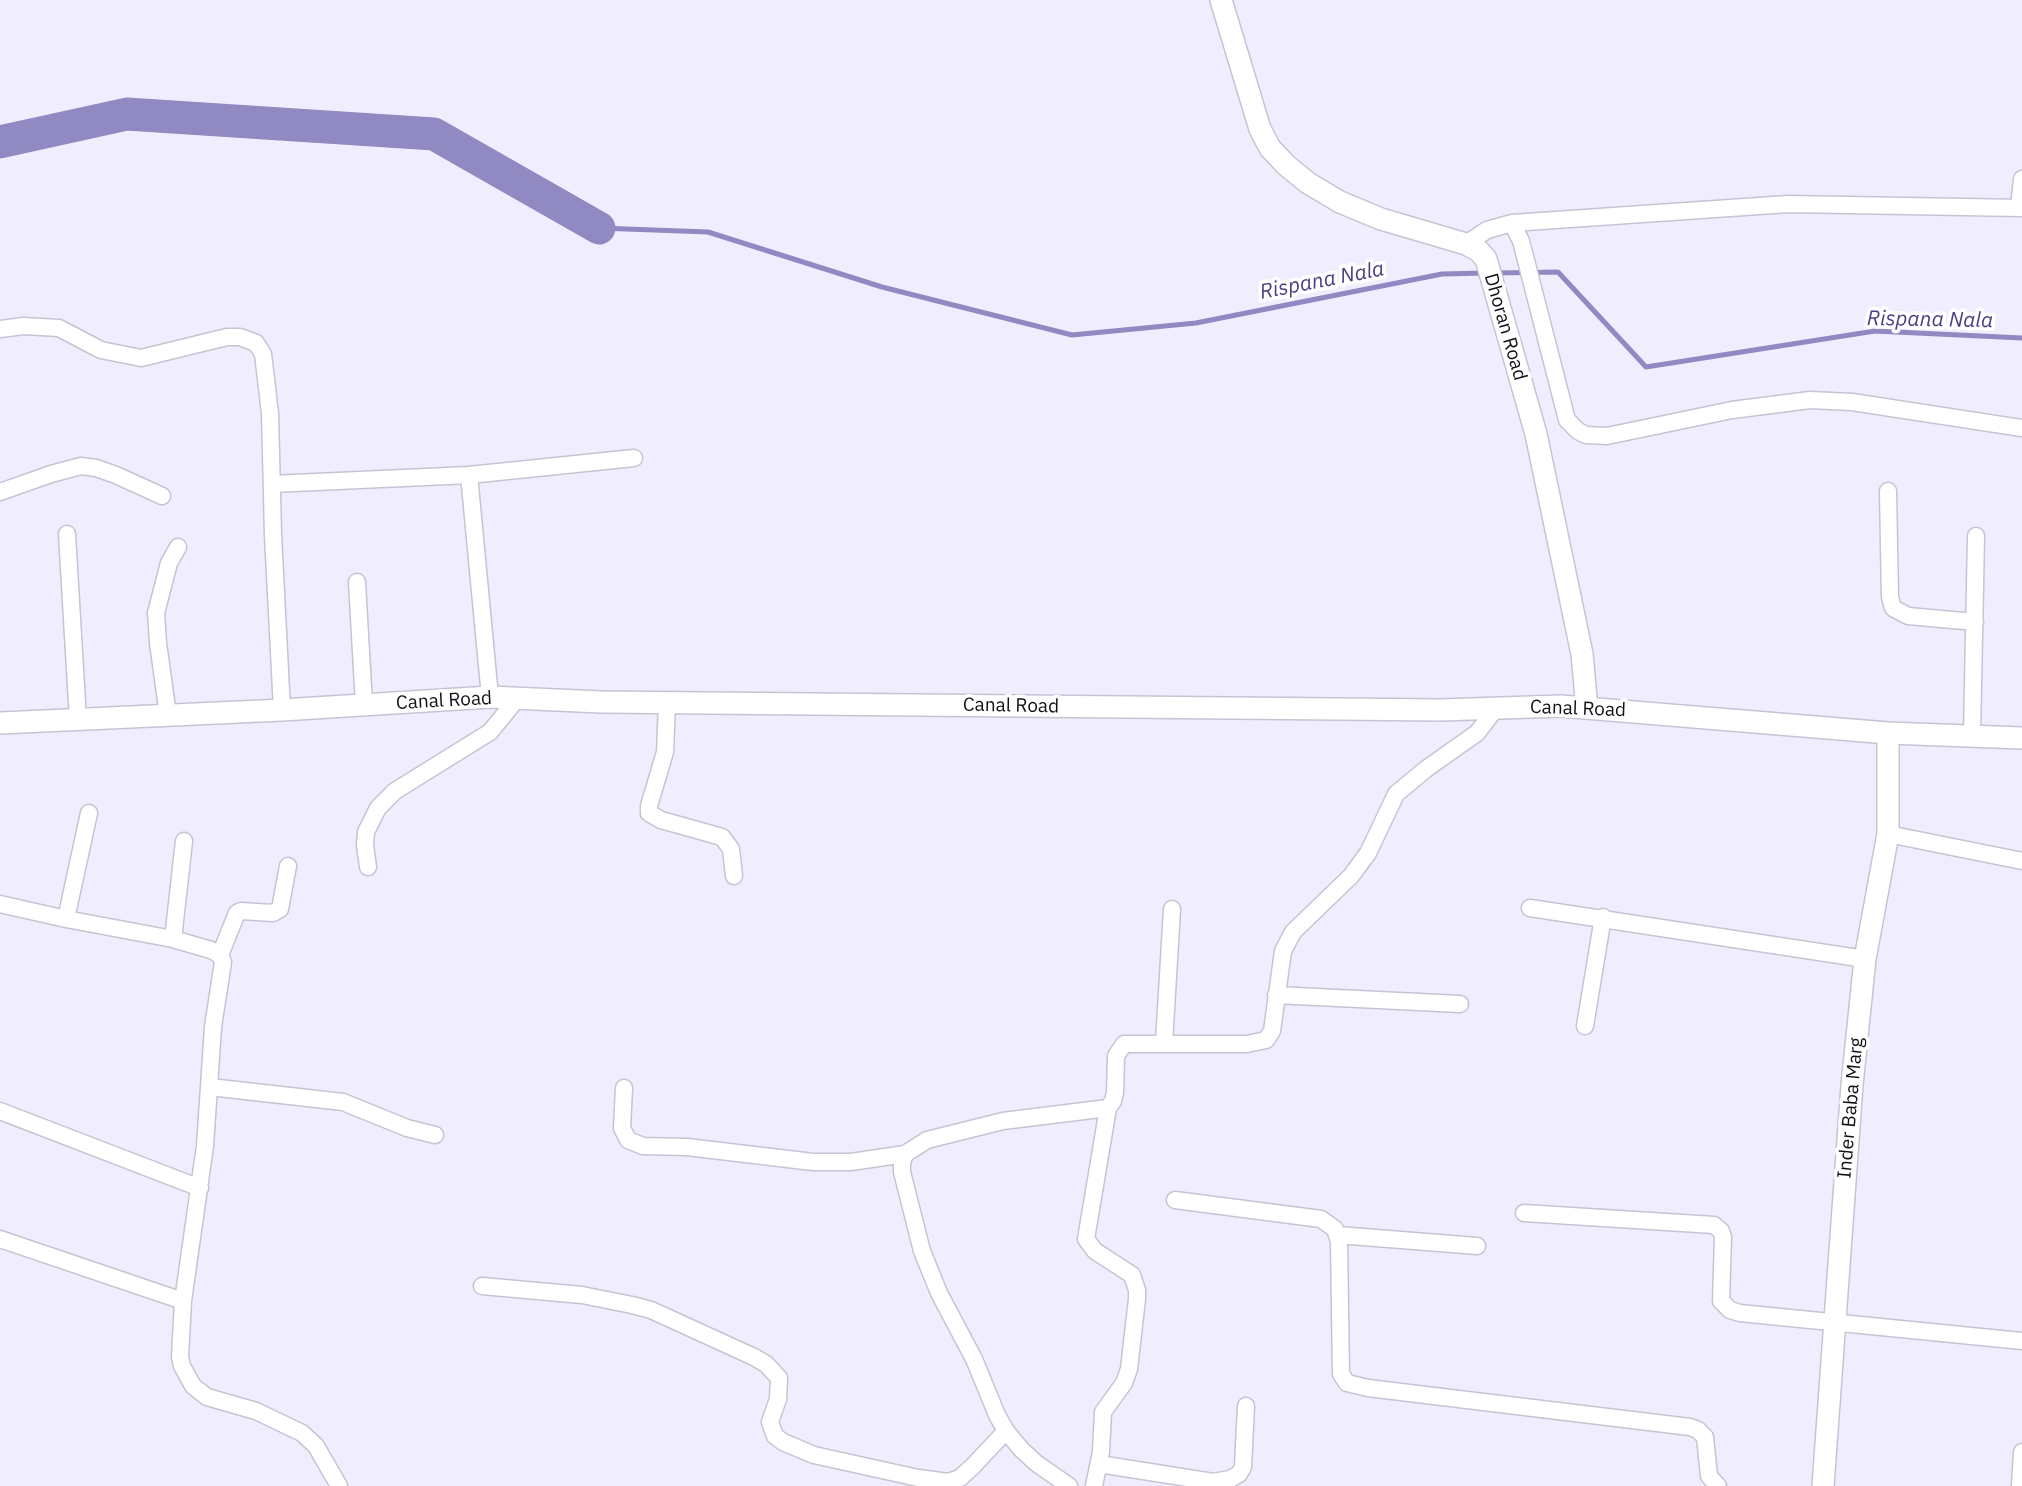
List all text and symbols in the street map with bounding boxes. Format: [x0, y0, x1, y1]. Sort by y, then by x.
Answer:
water label: Rispana Nala [1258, 257, 1386, 305]
street label: Dhoran Road [1479, 271, 1531, 383]
water label: Rispana Nala [1867, 306, 1993, 334]
street label: Canal Road [395, 687, 493, 715]
street label: Canal Road [963, 694, 1059, 718]
street label: Canal Road [1530, 696, 1626, 722]
street label: Inder Baba Marg [1833, 1036, 1869, 1180]

